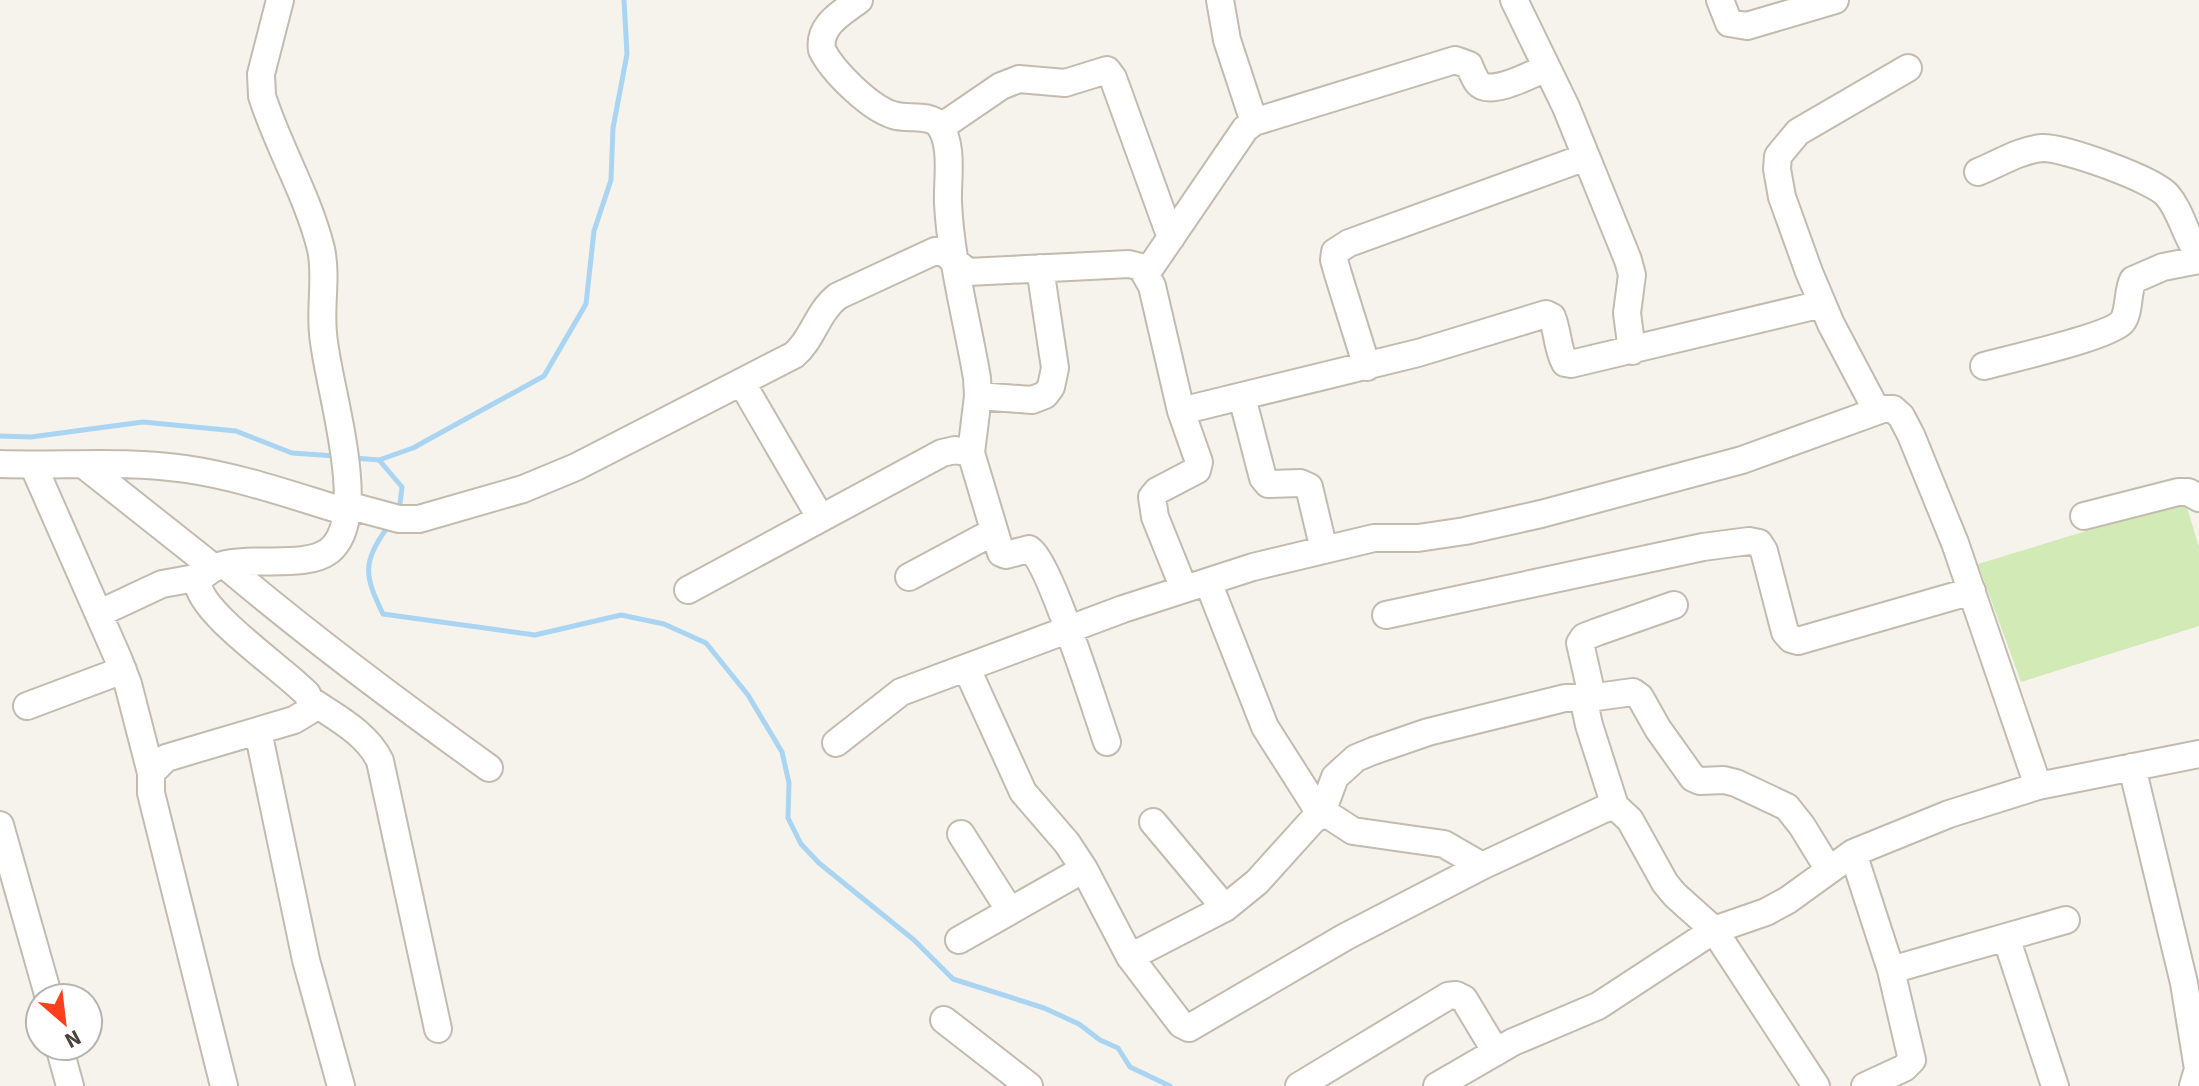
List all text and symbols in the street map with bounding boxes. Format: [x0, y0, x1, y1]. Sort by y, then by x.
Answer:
north arrow [24, 982, 104, 1062]
text: N [59, 1021, 87, 1056]

